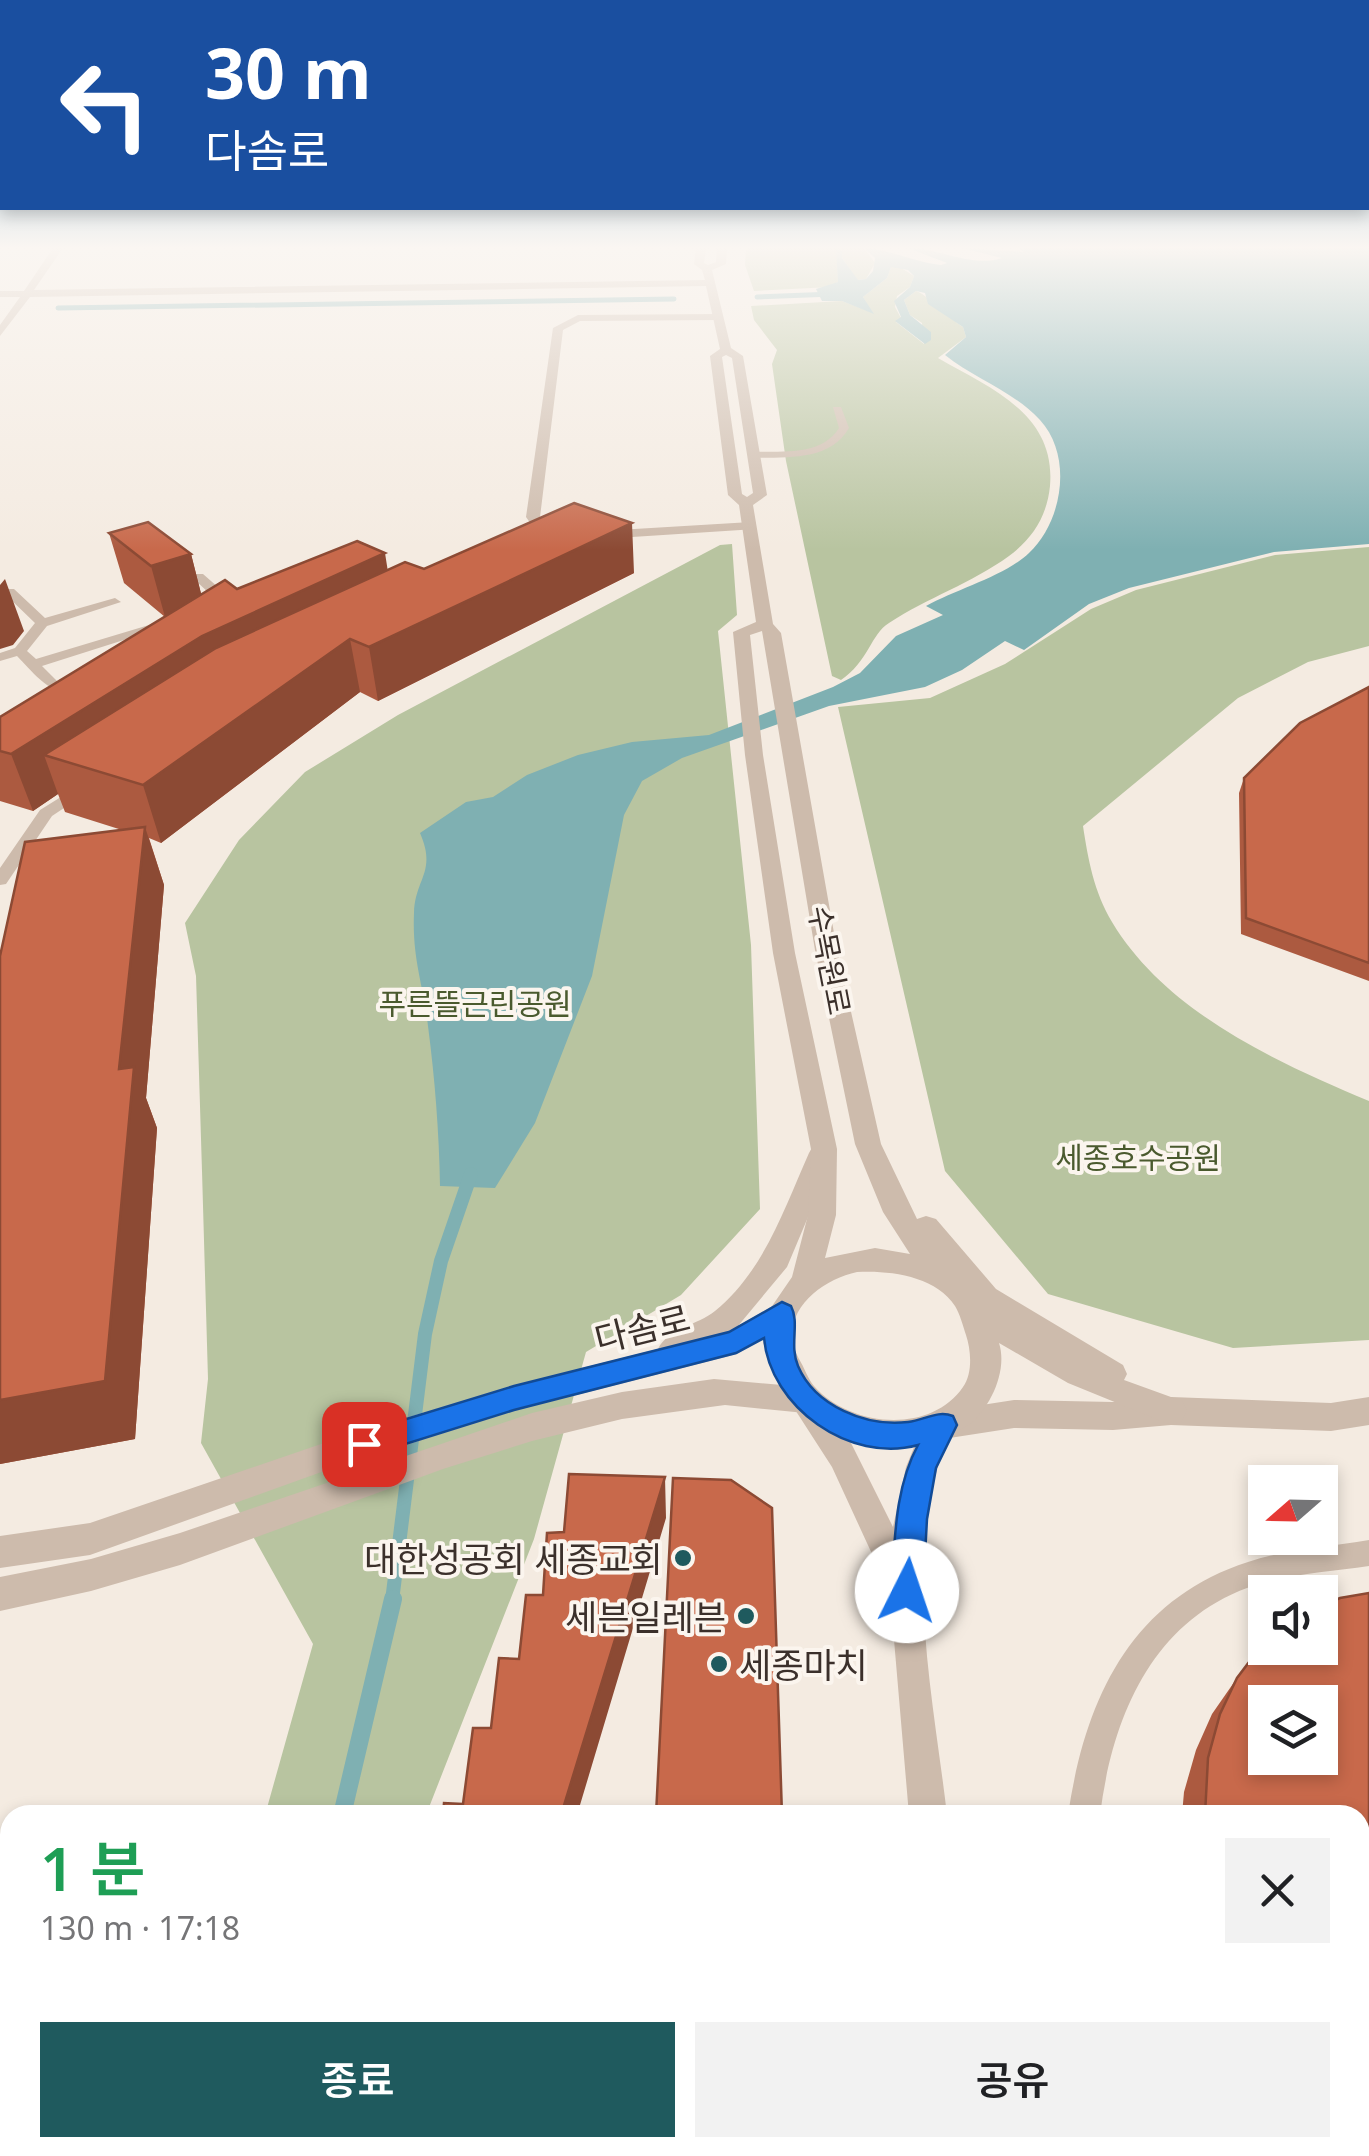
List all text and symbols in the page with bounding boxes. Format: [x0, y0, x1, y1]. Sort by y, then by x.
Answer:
text: 30 m [205, 24, 372, 120]
icon: left [40, 40, 170, 170]
text: 다솜로 [205, 119, 329, 180]
street label: 수목원로 [799, 902, 861, 1018]
park label: 푸른뜰근린공원 [378, 983, 572, 1024]
park label: 세종호수공원 [1055, 1137, 1221, 1178]
street label: 다솜로 [589, 1294, 695, 1362]
pin [322, 1402, 407, 1487]
icon: arrive [337, 1417, 392, 1472]
north arrow [1248, 1465, 1338, 1555]
map controls [1248, 1465, 1338, 1775]
place label: 대한성공회 세종교회 [364, 1535, 663, 1582]
position arrow [855, 1539, 959, 1643]
marker: 대한성공회 세종교회 [672, 1547, 694, 1569]
button: sound [1248, 1575, 1338, 1665]
place label: 세븐일레븐 [565, 1593, 726, 1640]
marker: 세븐일레븐 [735, 1605, 757, 1627]
place label: 세종마치 [739, 1641, 868, 1688]
marker: 세종마치 [708, 1653, 730, 1675]
button: layers [1248, 1685, 1338, 1775]
text: 1 분 [40, 1827, 145, 1909]
button: close [1225, 1838, 1330, 1943]
text: 130 m · 17:18 [40, 1906, 240, 1949]
button: 종료 [40, 2022, 675, 2137]
button: 공유 [695, 2022, 1330, 2137]

